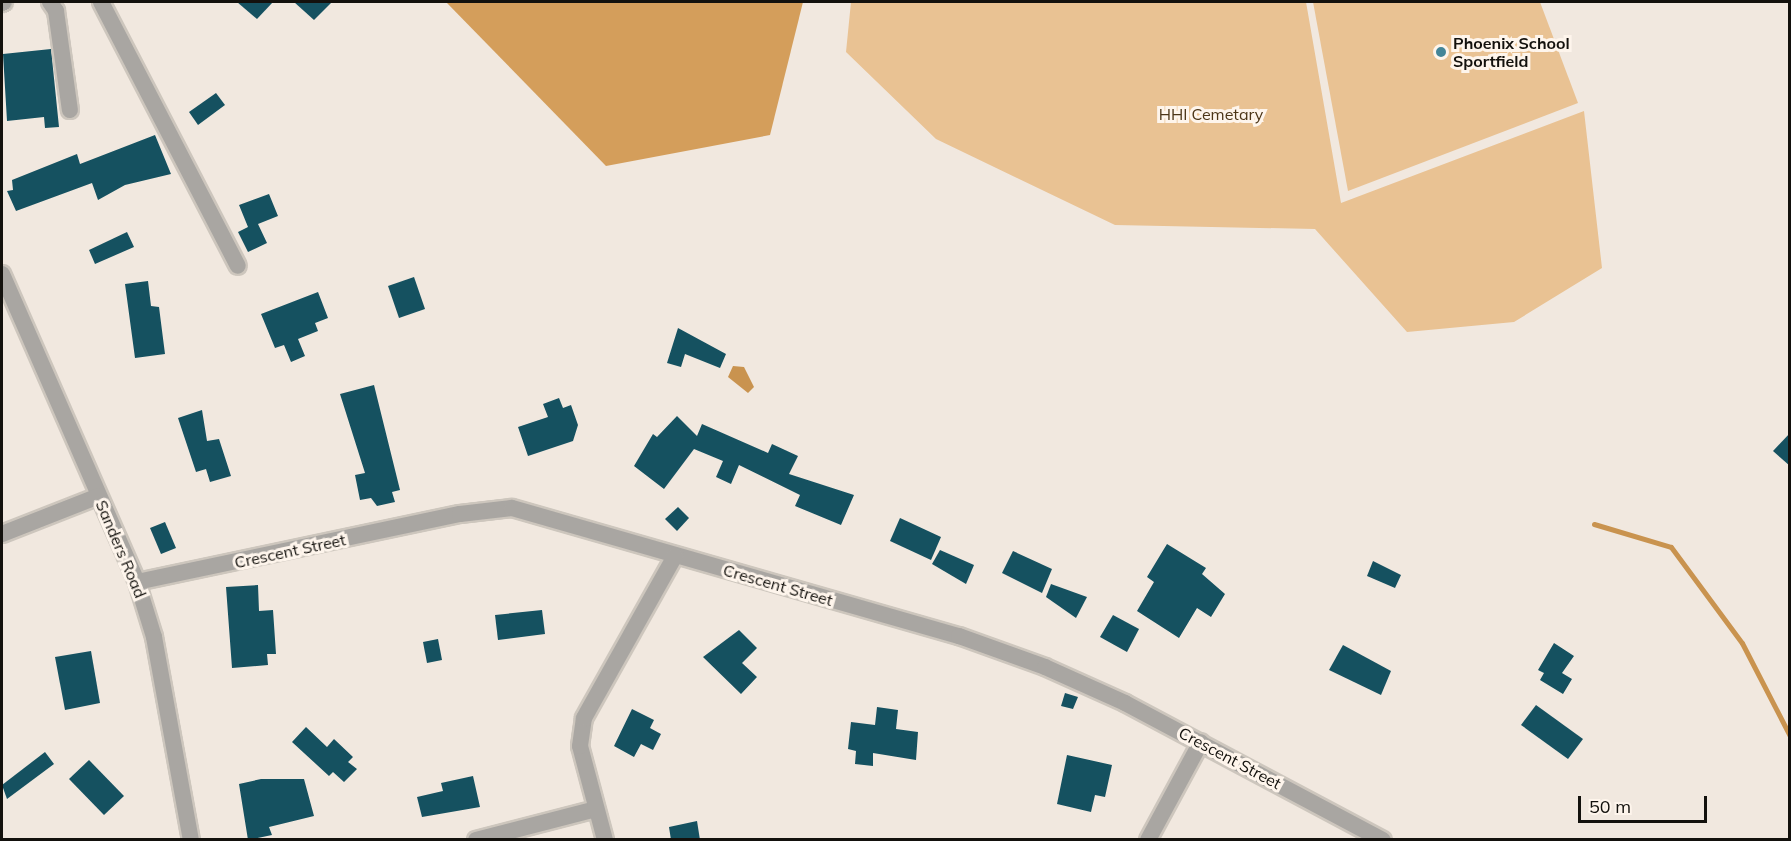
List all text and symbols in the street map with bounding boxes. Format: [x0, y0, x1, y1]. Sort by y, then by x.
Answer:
place label: Phoenix School Sportfield [1453, 33, 1570, 71]
marker: Phoenix School Sportfield [1434, 45, 1448, 59]
park label: HHI Cemetary [1159, 104, 1263, 124]
street label: Sanders Road [92, 497, 150, 601]
street label: Crescent Street [233, 530, 347, 572]
street label: Crescent Street [721, 560, 835, 610]
street label: Crescent Street [1176, 723, 1284, 793]
scale bar [1581, 784, 1710, 822]
text: 50 m [1589, 795, 1631, 818]

